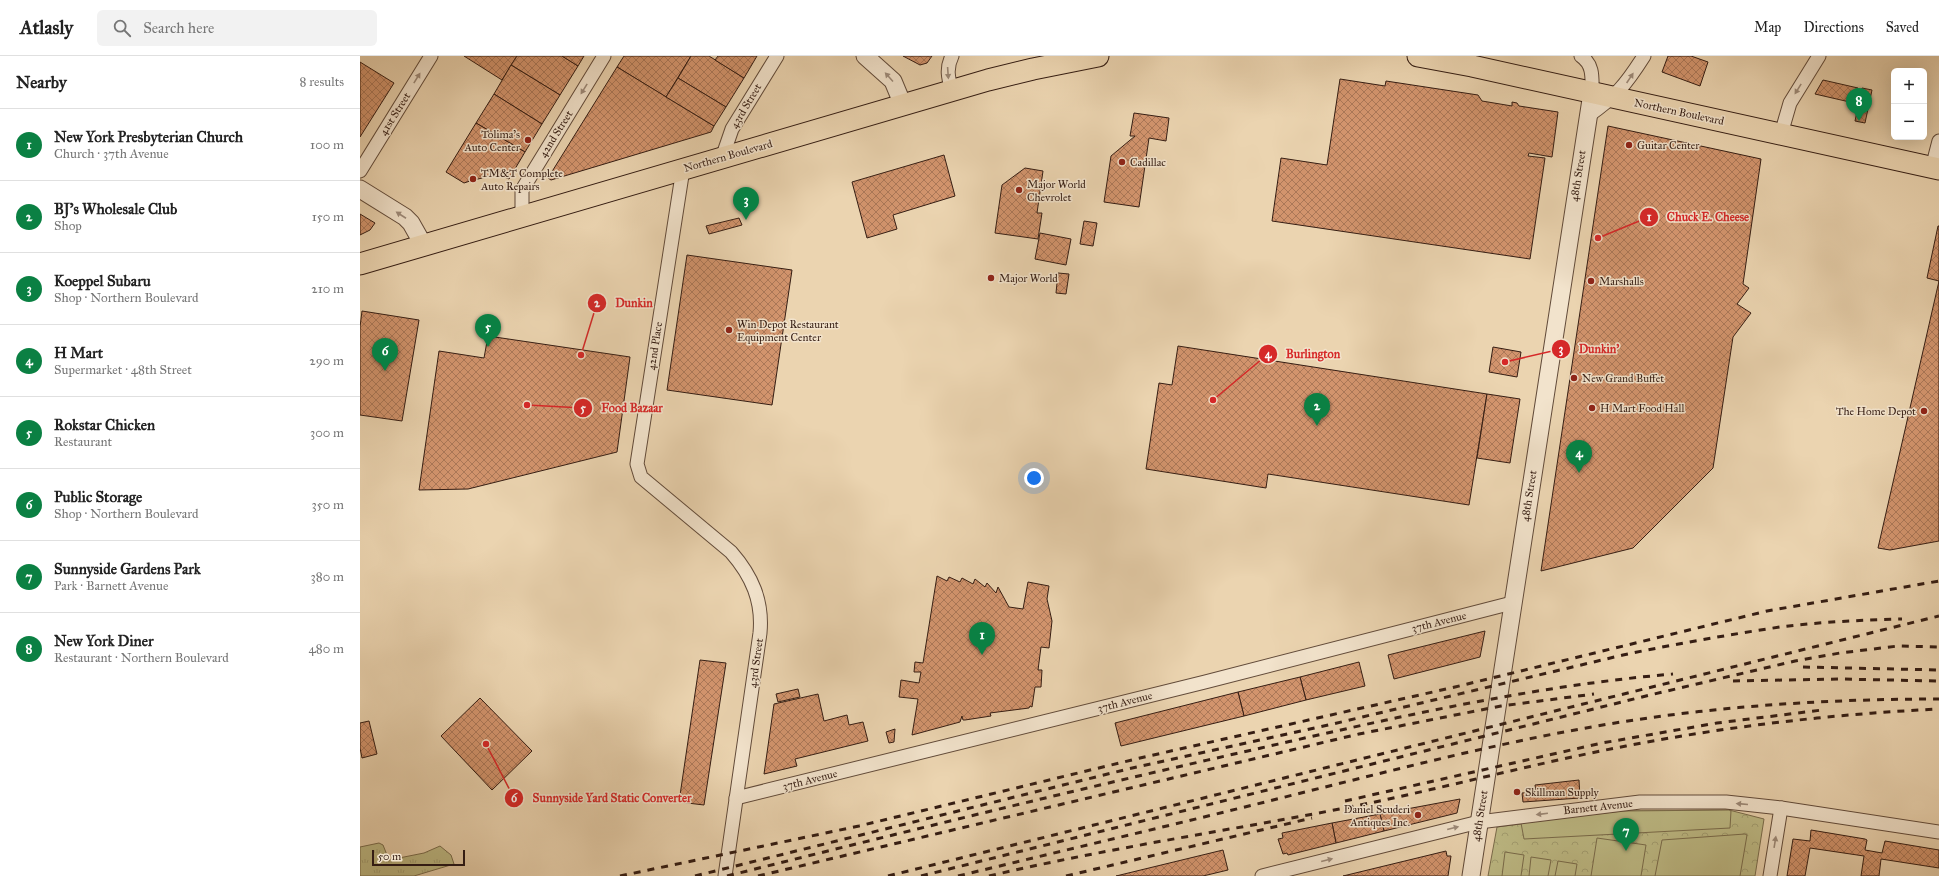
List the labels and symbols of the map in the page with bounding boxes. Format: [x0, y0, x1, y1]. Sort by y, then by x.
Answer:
one-way arrow [945, 67, 952, 79]
one-way arrow [884, 72, 893, 82]
one-way arrow [413, 73, 421, 83]
one-way arrow [1626, 73, 1634, 83]
street label: 43rd Street [728, 81, 764, 131]
one-way arrow [580, 83, 587, 95]
one-way arrow [1795, 83, 1802, 95]
pin: 8 [1846, 88, 1872, 121]
street label: 41st Street [377, 90, 413, 138]
street label: Northern Boulevard [1633, 96, 1726, 128]
street label: 42nd Street [537, 108, 576, 160]
place label: Tolima's Auto Center [463, 128, 521, 154]
marker: Tolima's Auto Center [523, 135, 533, 145]
street label: Northern Boulevard [682, 137, 774, 175]
place label: Guitar Center [1637, 139, 1700, 152]
marker: Guitar Center [1624, 140, 1634, 150]
street label: 48th Street [1568, 149, 1588, 203]
place label: Cadillac [1130, 156, 1166, 169]
marker: Cadillac [1117, 157, 1127, 167]
place label: TM&T Complete Auto Repairs [480, 167, 563, 193]
marker: TM&T Complete Auto Repairs [468, 174, 478, 184]
place label: Major World Chevrolet [1027, 178, 1086, 204]
marker: Major World Chevrolet [1014, 185, 1024, 195]
pin: 3 [733, 187, 759, 220]
callout: Chuck E. Cheese [1639, 205, 1757, 229]
text: 1 [1647, 210, 1652, 224]
text: Chuck E. Cheese [1667, 210, 1749, 224]
one-way arrow [396, 211, 406, 219]
place label: Major World [999, 272, 1058, 285]
marker: Major World [986, 273, 996, 283]
place label: Marshalls [1599, 275, 1644, 288]
marker: Marshalls [1586, 276, 1596, 286]
callout: Dunkin [587, 291, 661, 315]
text: 2 [594, 296, 601, 310]
text: Dunkin [615, 296, 653, 310]
pin: 5 [475, 314, 501, 347]
place label: Win Depot Restaurant Equipment Center [737, 318, 839, 345]
street label: 42nd Place [645, 321, 665, 371]
marker: Win Depot Restaurant Equipment Center [724, 325, 734, 335]
callout: Dunkin' [1551, 337, 1627, 361]
pin: 6 [372, 338, 398, 371]
callout: Burlington [1258, 342, 1348, 366]
text: 3 [1559, 342, 1564, 357]
text: Dunkin' [1579, 342, 1619, 356]
text: 4 [1265, 347, 1273, 362]
text: Burlington [1286, 347, 1341, 362]
place label: New Grand Buffet [1582, 372, 1664, 385]
marker: New Grand Buffet [1569, 373, 1579, 383]
pin: 2 [1304, 393, 1330, 426]
callout: Food Bazaar [573, 396, 671, 420]
text: 5 [580, 401, 586, 415]
text: Food Bazaar [601, 401, 663, 415]
place label: H Mart Food Hall [1600, 402, 1684, 415]
marker: H Mart Food Hall [1587, 403, 1597, 413]
place label: The Home Depot [1836, 405, 1916, 418]
marker: The Home Depot [1919, 406, 1929, 416]
pin: 4 [1566, 440, 1592, 473]
your location [1024, 468, 1044, 488]
street label: 48th Street [1519, 469, 1539, 523]
street label: 37th Avenue [1410, 609, 1468, 635]
pin: 1 [969, 622, 995, 655]
street label: 43rd Street [746, 637, 766, 689]
street label: 37th Avenue [1096, 689, 1154, 715]
street label: 37th Avenue [781, 767, 839, 793]
callout: Sunnyside Yard Static Converter [504, 786, 699, 810]
place label: Skillman Supply [1525, 786, 1600, 799]
marker: Skillman Supply [1512, 787, 1522, 797]
street label: 48th Street [1470, 789, 1490, 843]
text: 6 [511, 791, 518, 805]
text: Sunnyside Yard Static Converter [533, 791, 692, 806]
street label: Barnett Avenue [1563, 797, 1634, 817]
one-way arrow [1736, 800, 1748, 807]
place label: Daniel Scuderi Antiques Inc. [1344, 803, 1410, 830]
marker: Daniel Scuderi Antiques Inc. [1413, 810, 1423, 820]
one-way arrow [1536, 810, 1548, 817]
pin: 7 [1613, 818, 1639, 851]
one-way arrow [1447, 824, 1459, 830]
one-way arrow [1772, 836, 1778, 848]
scale bar [372, 848, 465, 867]
one-way arrow [1321, 856, 1333, 862]

